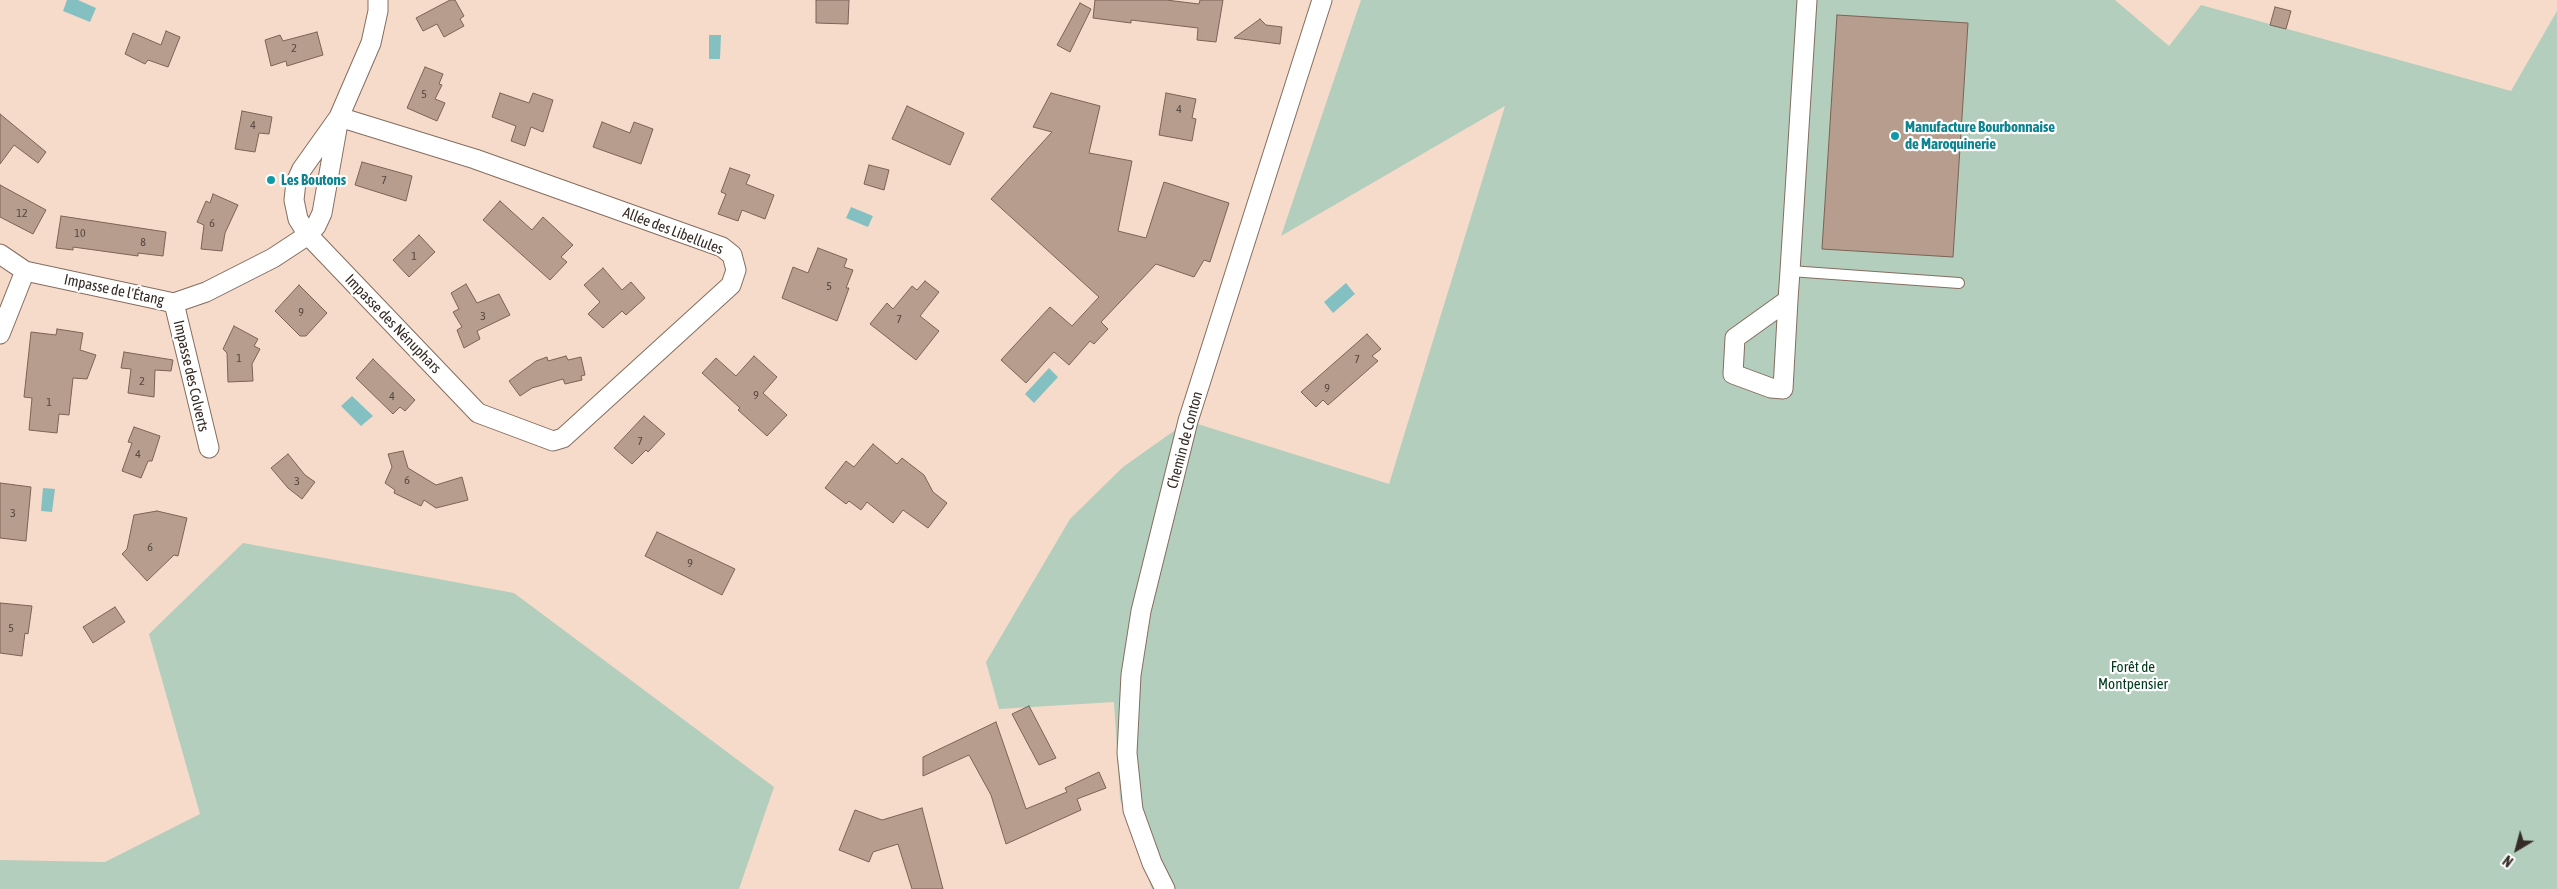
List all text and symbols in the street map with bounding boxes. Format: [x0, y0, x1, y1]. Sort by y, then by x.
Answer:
house number: 2 [291, 41, 297, 55]
house number: 5 [421, 87, 427, 101]
house number: 4 [1176, 102, 1182, 116]
house number: 4 [250, 118, 256, 132]
place label: Manufacture Bourbonnaise de Maroquinerie [1905, 118, 2055, 153]
marker: Manufacture Bourbonnaise de Maroquinerie [1889, 130, 1901, 142]
place label: Les Boutons [281, 171, 346, 189]
house number: 7 [381, 173, 387, 187]
marker: Les Boutons [265, 174, 277, 186]
street label: Allée des Libellules [620, 204, 726, 258]
house number: 12 [16, 206, 28, 220]
house number: 6 [209, 216, 215, 230]
house number: 10 [74, 226, 86, 240]
house number: 8 [140, 235, 146, 249]
house number: 1 [411, 249, 417, 263]
street label: Impasse de l'Étang [62, 271, 166, 309]
street label: Impasse des Nénuphars [341, 271, 445, 377]
house number: 5 [826, 279, 832, 293]
house number: 9 [298, 305, 304, 319]
house number: 3 [480, 309, 486, 323]
house number: 7 [896, 312, 902, 326]
street label: Impasse des Colverts [169, 319, 213, 433]
house number: 1 [236, 351, 242, 365]
house number: 7 [1354, 352, 1360, 366]
house number: 2 [139, 374, 145, 388]
house number: 9 [1324, 381, 1330, 395]
house number: 9 [753, 388, 759, 402]
house number: 4 [389, 389, 395, 403]
street label: Chemin de Conton [1163, 389, 1207, 491]
house number: 1 [46, 395, 52, 409]
house number: 7 [637, 434, 643, 448]
house number: 4 [135, 447, 141, 461]
house number: 6 [404, 473, 410, 487]
house number: 3 [294, 474, 300, 488]
house number: 3 [10, 506, 16, 520]
house number: 6 [147, 540, 153, 554]
house number: 9 [687, 556, 693, 570]
house number: 5 [8, 621, 14, 635]
park label: Forêt de Montpensier [2098, 658, 2168, 693]
north arrow [2492, 824, 2542, 874]
text: N [2500, 852, 2516, 870]

